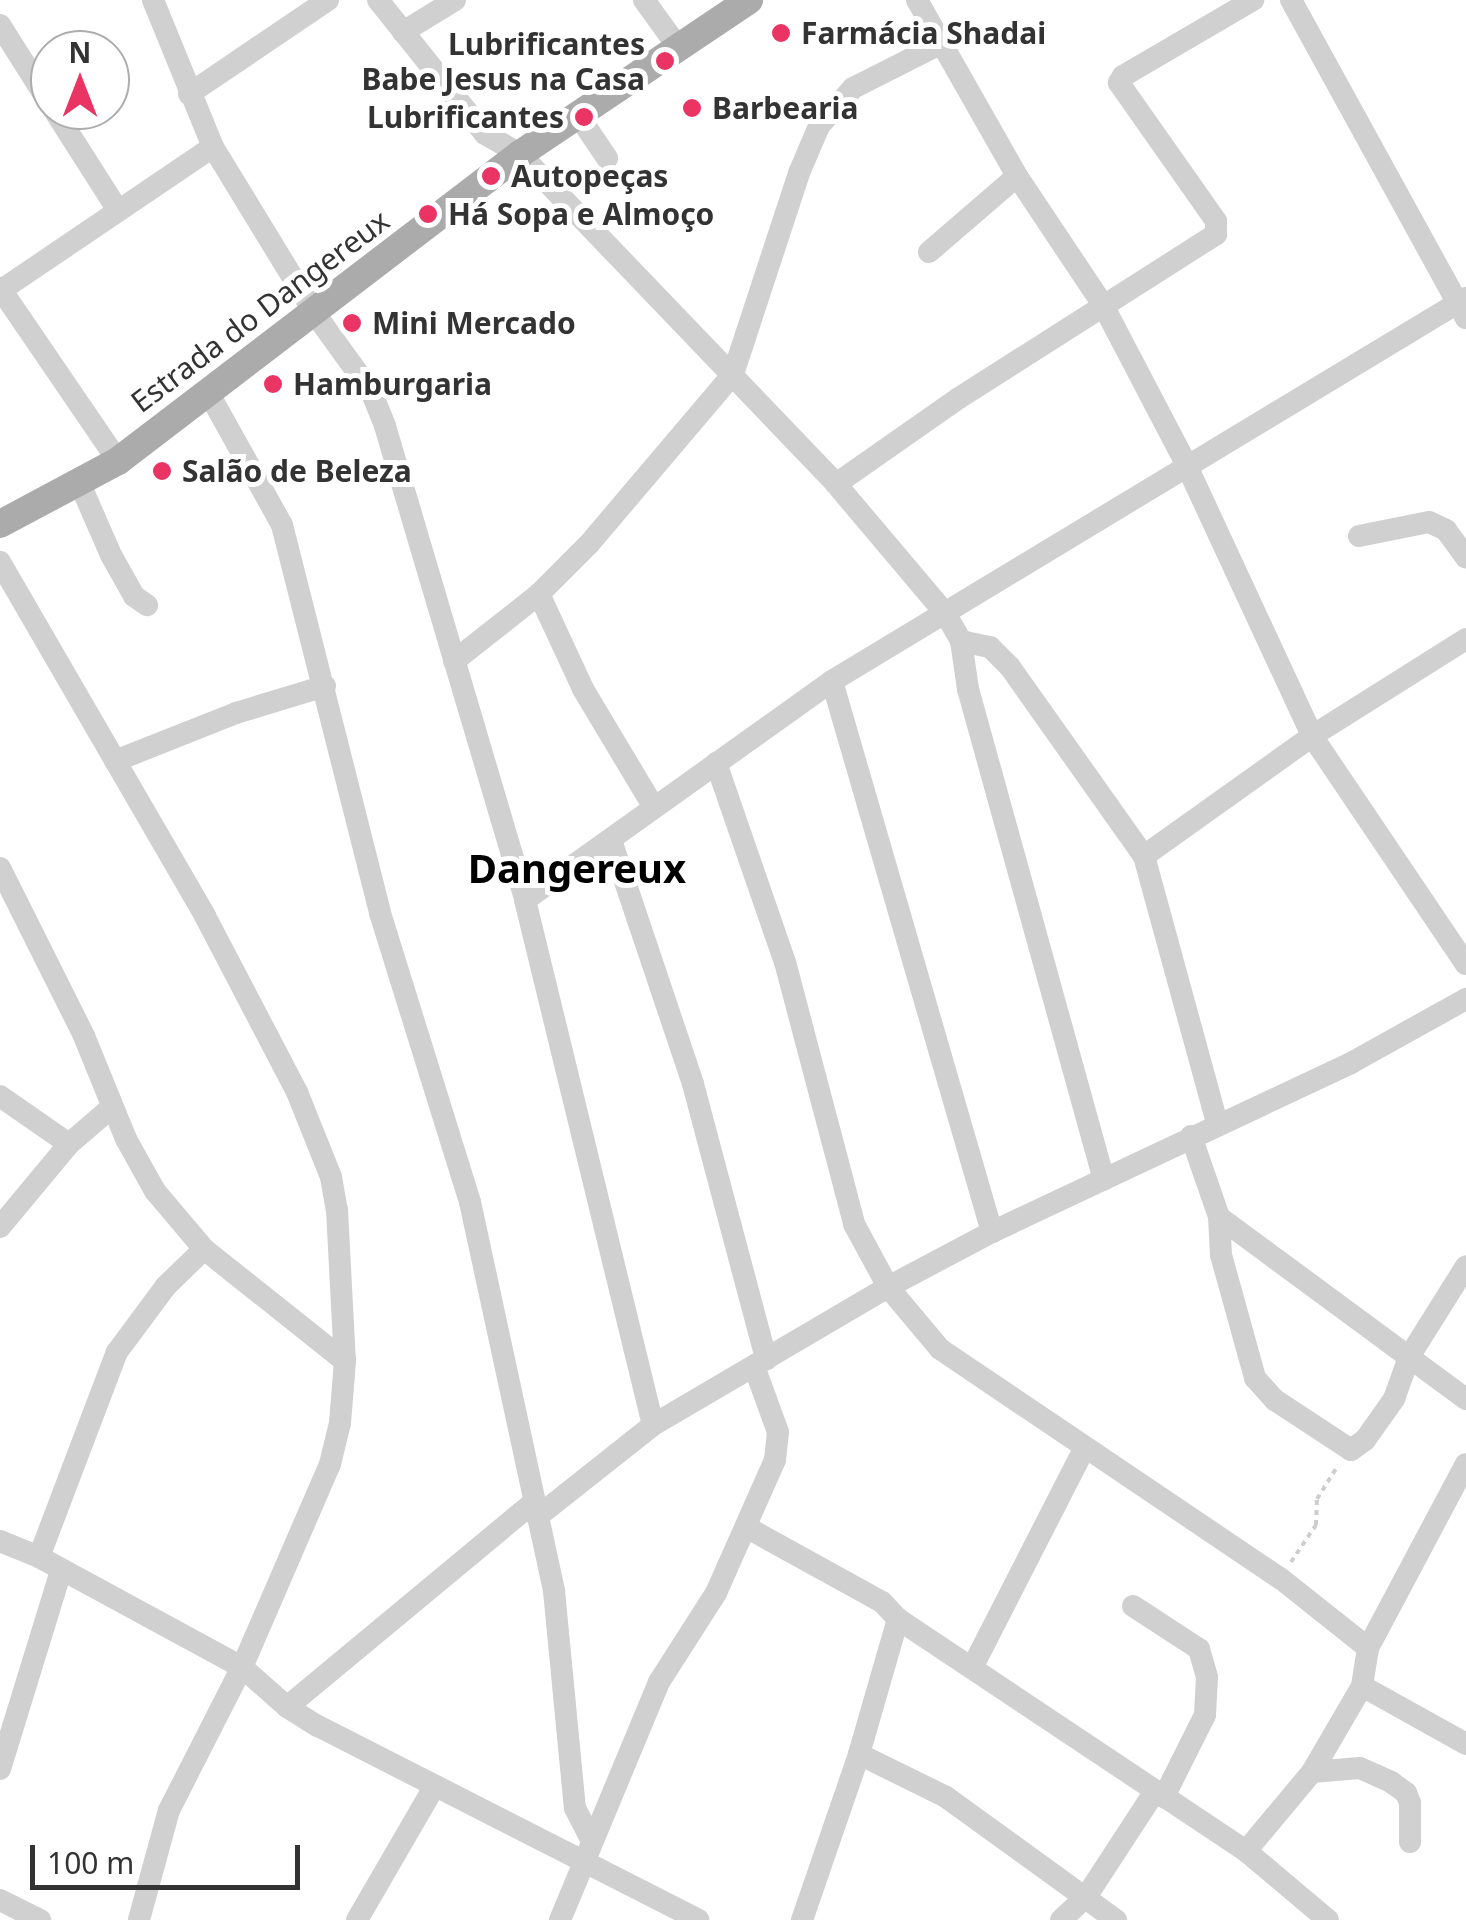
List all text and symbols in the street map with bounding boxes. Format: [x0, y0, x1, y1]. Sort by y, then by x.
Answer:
place label: Farmácia Shadai [801, 15, 1046, 51]
marker: Farmácia Shadai [770, 22, 792, 44]
place label: Lubrificantes Babe Jesus na Casa [362, 26, 645, 96]
north arrow [30, 30, 130, 130]
text: N [69, 33, 91, 71]
marker: Lubrificantes Babe Jesus na Casa [654, 50, 676, 72]
place label: Barbearia [712, 90, 859, 126]
marker: Barbearia [681, 97, 703, 119]
place label: Lubrificantes [367, 99, 564, 135]
marker: Lubrificantes [573, 106, 595, 128]
place label: Autopeças [511, 158, 668, 194]
marker: Autopeças [480, 165, 502, 187]
place label: Há Sopa e Almoço [448, 196, 714, 232]
street label: Estrada do Dangereux [124, 202, 396, 420]
marker: Há Sopa e Almoço [417, 203, 439, 225]
place label: Mini Mercado [372, 305, 576, 341]
marker: Mini Mercado [341, 312, 363, 334]
place label: Hamburgaria [293, 366, 492, 402]
marker: Hamburgaria [262, 373, 284, 395]
place label: Salão de Beleza [182, 453, 412, 489]
marker: Salão de Beleza [151, 460, 173, 482]
district label: Dangereux [468, 844, 686, 892]
scale bar [35, 1825, 305, 1887]
text: 100 m [47, 1842, 134, 1883]

